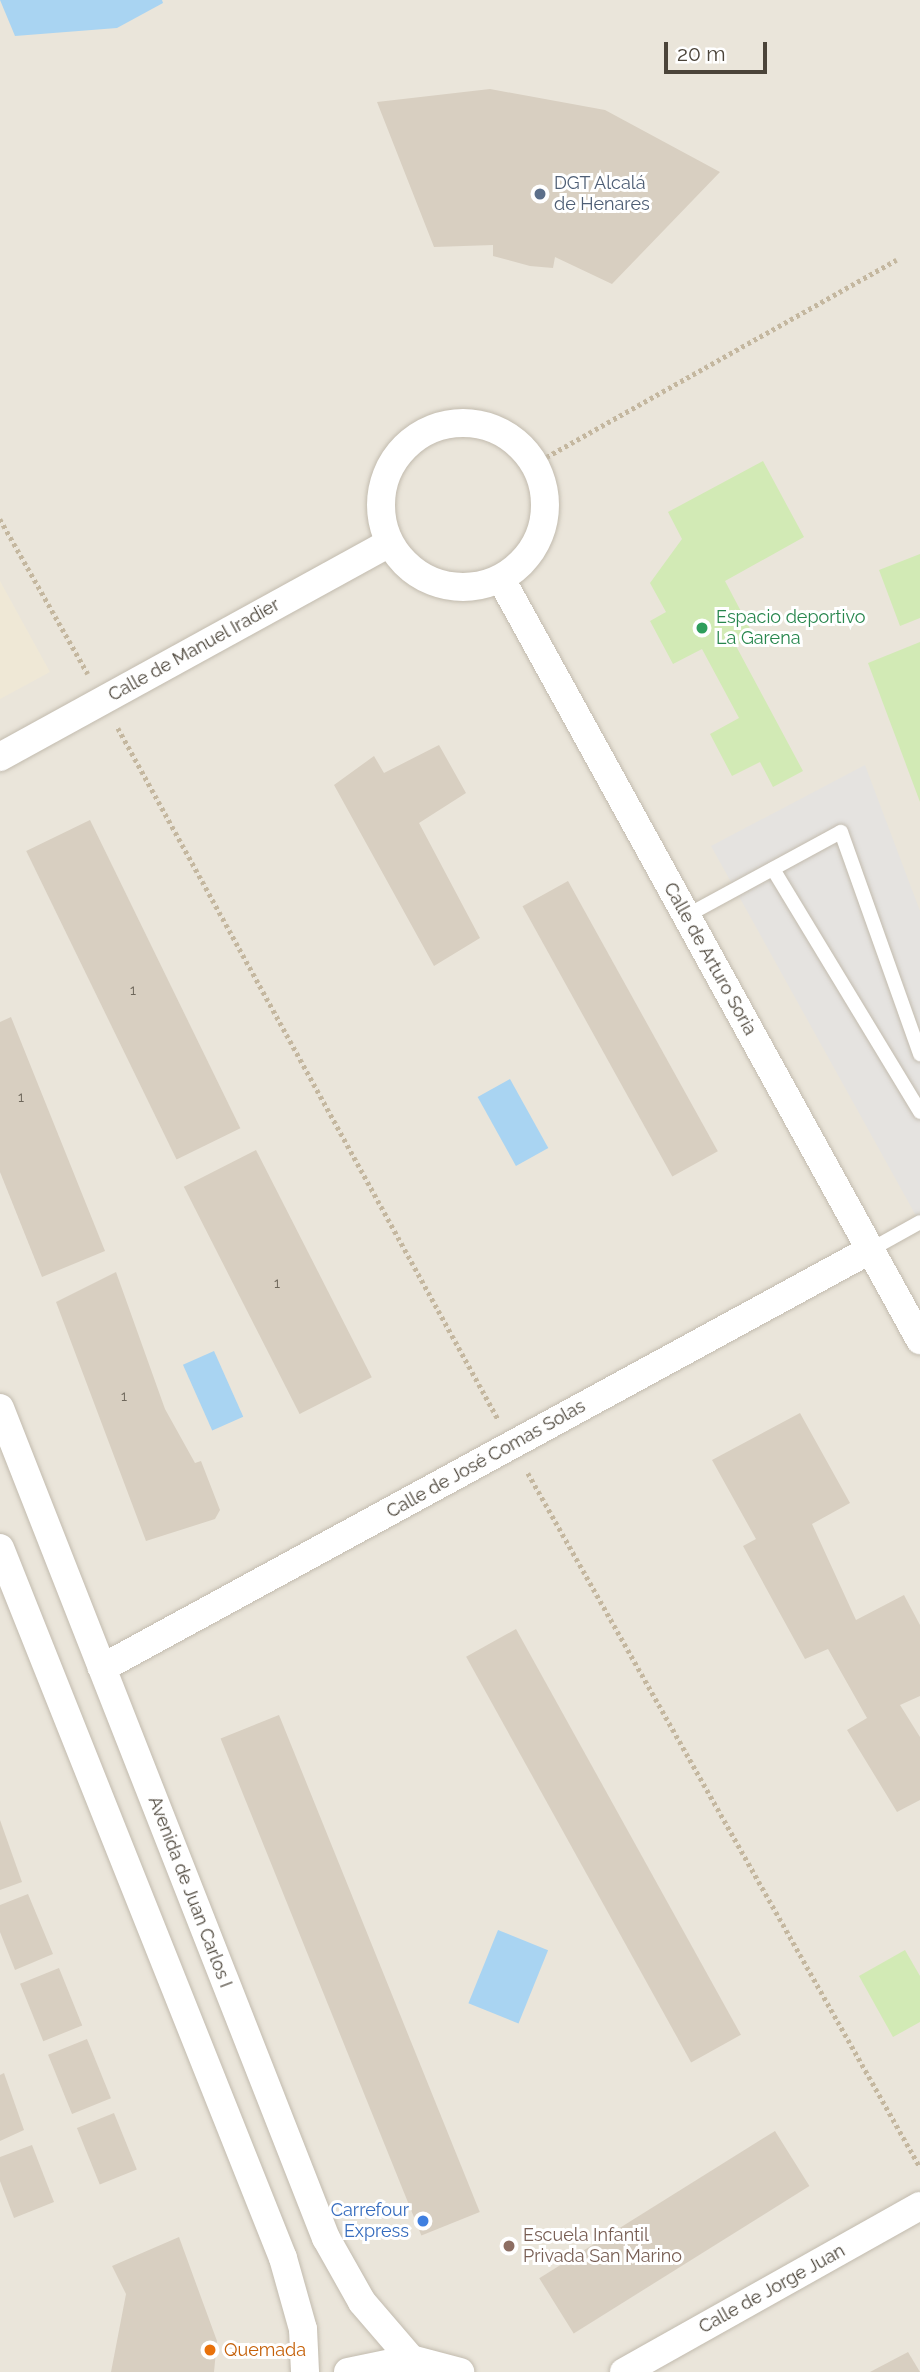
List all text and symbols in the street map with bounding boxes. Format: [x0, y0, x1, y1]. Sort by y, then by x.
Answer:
scale bar [668, 28, 771, 72]
text: 20 m [677, 41, 725, 66]
place label: DGT Alcalá de Henares [554, 173, 650, 216]
marker: DGT Alcalá de Henares [532, 186, 548, 202]
street label: Calle de Manuel Iradier [104, 594, 284, 706]
place label: Espacio deportivo La Garena [716, 607, 865, 650]
marker: Espacio deportivo La Garena [694, 620, 710, 636]
street label: Calle de Arturo Soria [659, 879, 761, 1039]
house number: 1 [130, 982, 136, 998]
house number: 1 [18, 1089, 24, 1105]
house number: 1 [274, 1275, 280, 1291]
house number: 1 [121, 1388, 127, 1404]
street label: Calle de José Comas Solas [383, 1395, 589, 1523]
street label: Avenida de Juan Carlos I [143, 1793, 237, 1991]
place label: Carrefour Express [331, 2200, 409, 2242]
marker: Carrefour Express [415, 2213, 431, 2229]
place label: Escuela Infantil Privada San Marino [523, 2225, 682, 2268]
marker: Escuela Infantil Privada San Marino [501, 2238, 517, 2254]
street label: Calle de Jorge Juan [695, 2240, 849, 2338]
place label: Quemada [224, 2339, 306, 2361]
marker: Quemada [202, 2342, 218, 2358]

